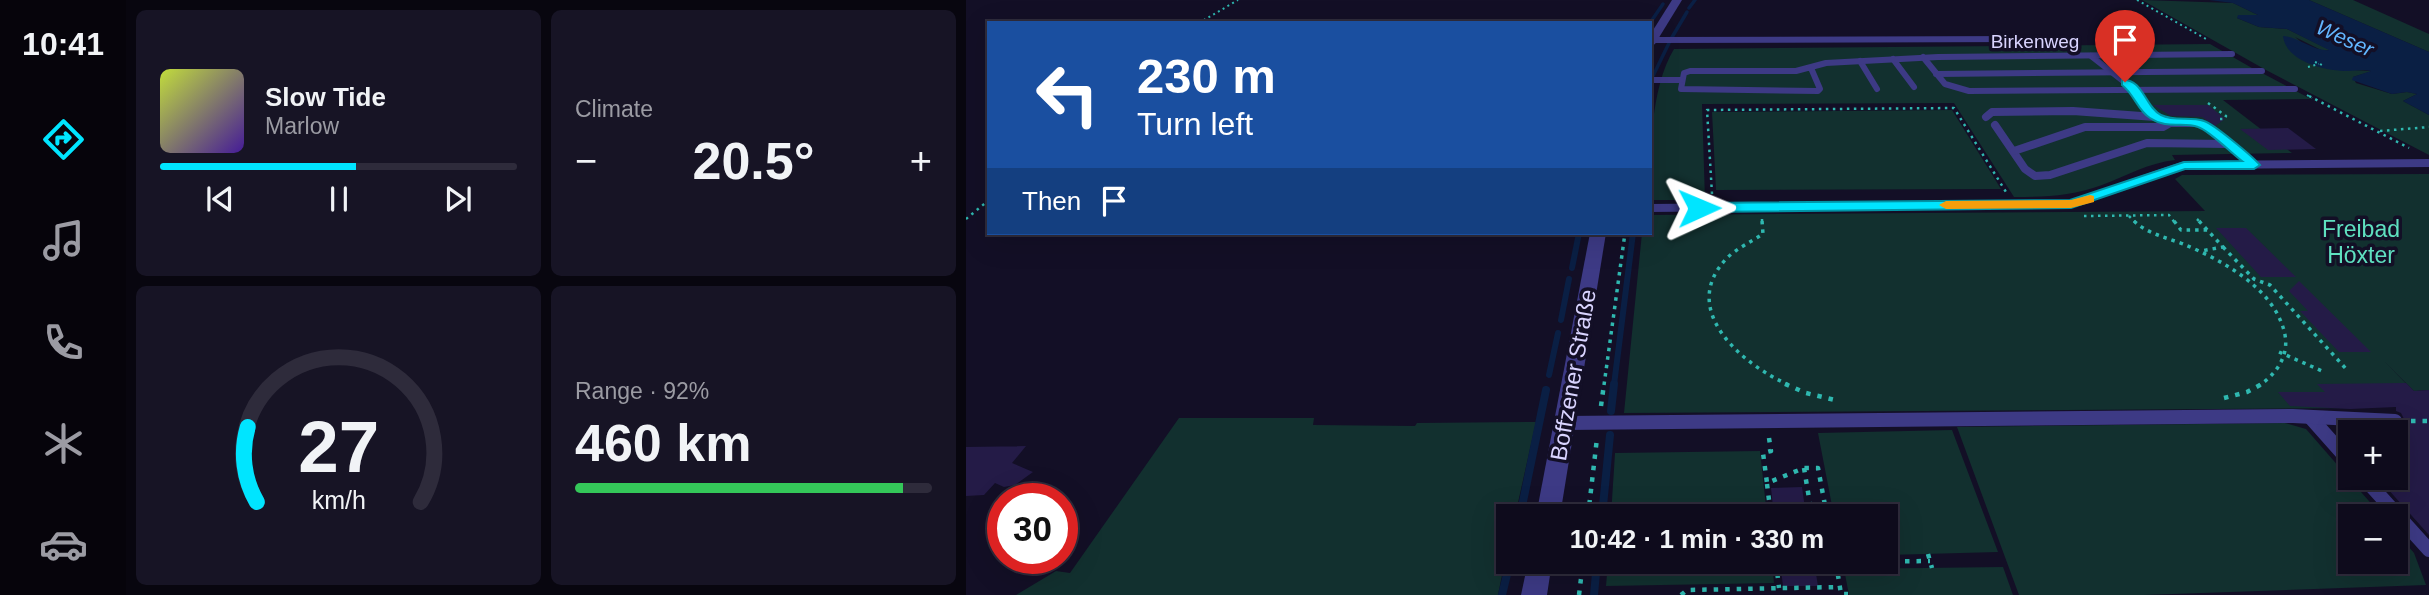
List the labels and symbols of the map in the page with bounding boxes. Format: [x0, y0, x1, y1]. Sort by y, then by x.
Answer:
pin [2095, 10, 2155, 82]
water label: Weser [2313, 15, 2378, 61]
street label: Birkenweg [1991, 31, 2079, 52]
position arrow [1662, 171, 1736, 245]
park label: Freibad Höxter [2322, 216, 2400, 268]
street label: Boffzener Straße [1545, 287, 1601, 463]
speed limit sign: 30 [987, 483, 1078, 574]

